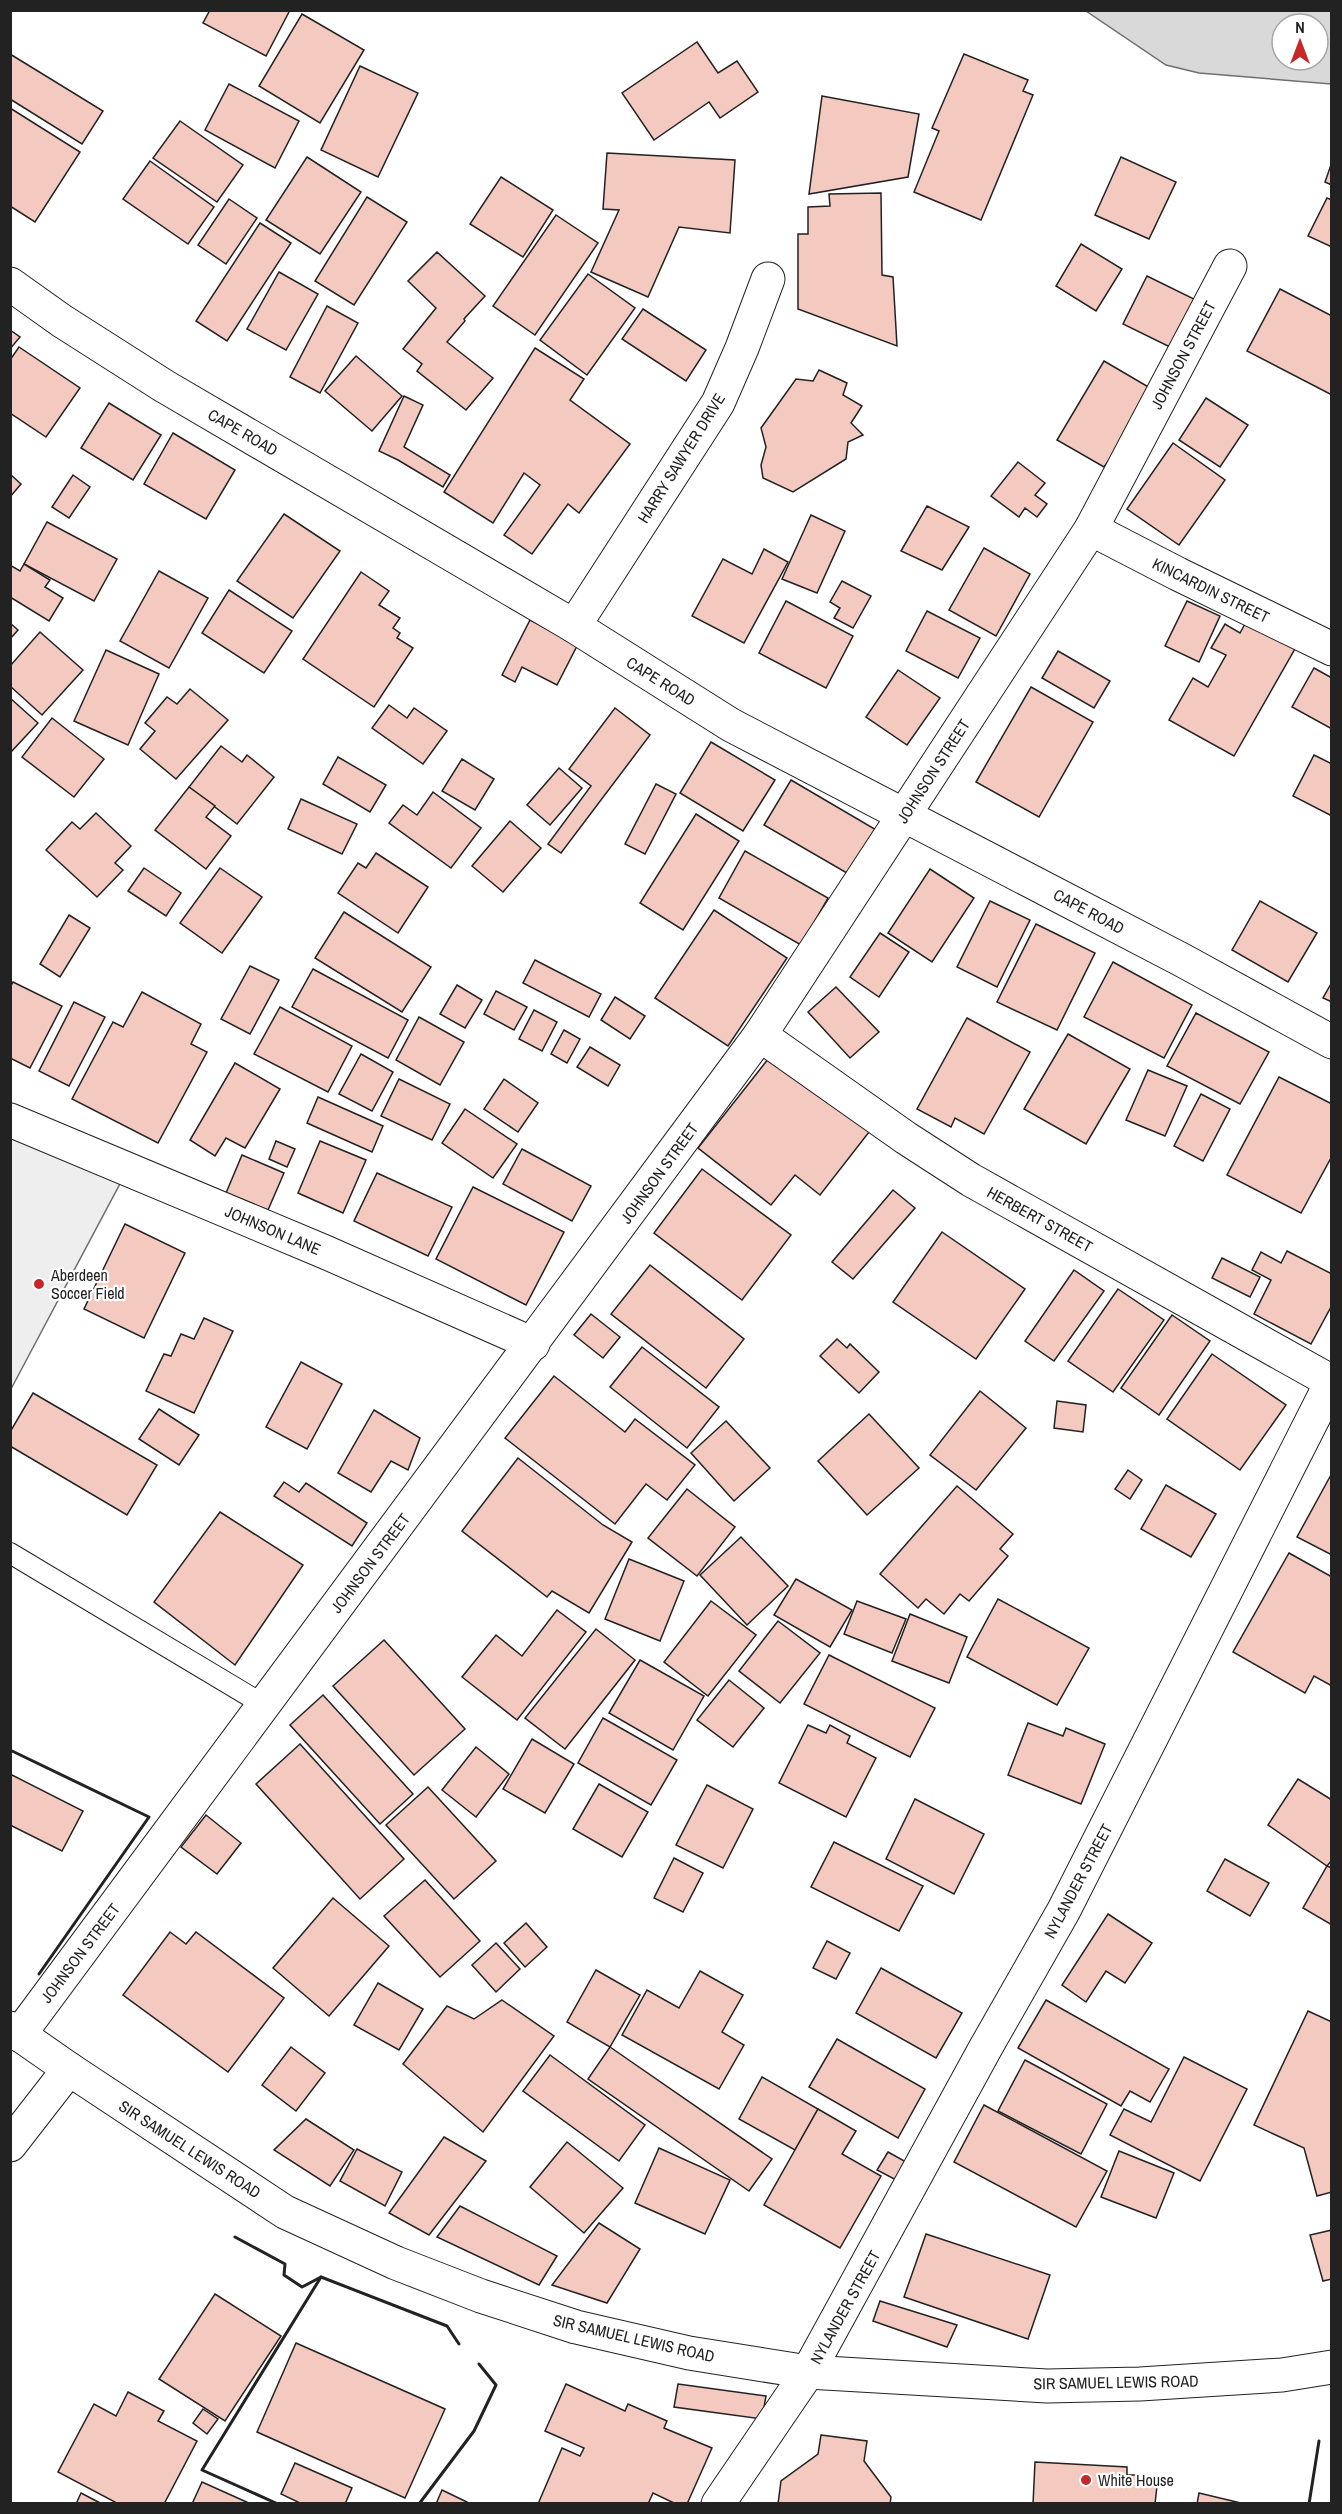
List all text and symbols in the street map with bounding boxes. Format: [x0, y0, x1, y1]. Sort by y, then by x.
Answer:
north arrow [1270, 12, 1330, 72]
text: N [1295, 16, 1305, 38]
street label: JOHNSON STREET [1145, 297, 1221, 413]
street label: HARRY SAWYER DRIVE [632, 389, 730, 527]
street label: CAPE ROAD [204, 403, 282, 461]
street label: KINCARDIN STREET [1149, 552, 1273, 628]
street label: CAPE ROAD [622, 651, 700, 711]
street label: JOHNSON STREET [891, 715, 975, 827]
street label: CAPE ROAD [1050, 883, 1128, 939]
street label: JOHNSON STREET [615, 1118, 703, 1228]
street label: HERBERT STREET [983, 1181, 1097, 1257]
street label: JOHNSON LANE [222, 1200, 324, 1260]
place label: Aberdeen Soccer Field [50, 1264, 125, 1304]
marker: Aberdeen Soccer Field [32, 1277, 46, 1291]
street label: JOHNSON STREET [325, 1509, 415, 1617]
street label: NYLANDER STREET [1039, 1820, 1117, 1942]
street label: JOHNSON STREET [35, 1899, 125, 2007]
street label: SIR SAMUEL LEWIS ROAD [115, 2095, 265, 2203]
street label: NYLANDER STREET [805, 2246, 885, 2368]
street label: SIR SAMUEL LEWIS ROAD [551, 2309, 717, 2367]
street label: SIR SAMUEL LEWIS ROAD [1033, 2370, 1199, 2394]
place label: White House [1098, 2469, 1174, 2491]
marker: White House [1079, 2473, 1093, 2487]

